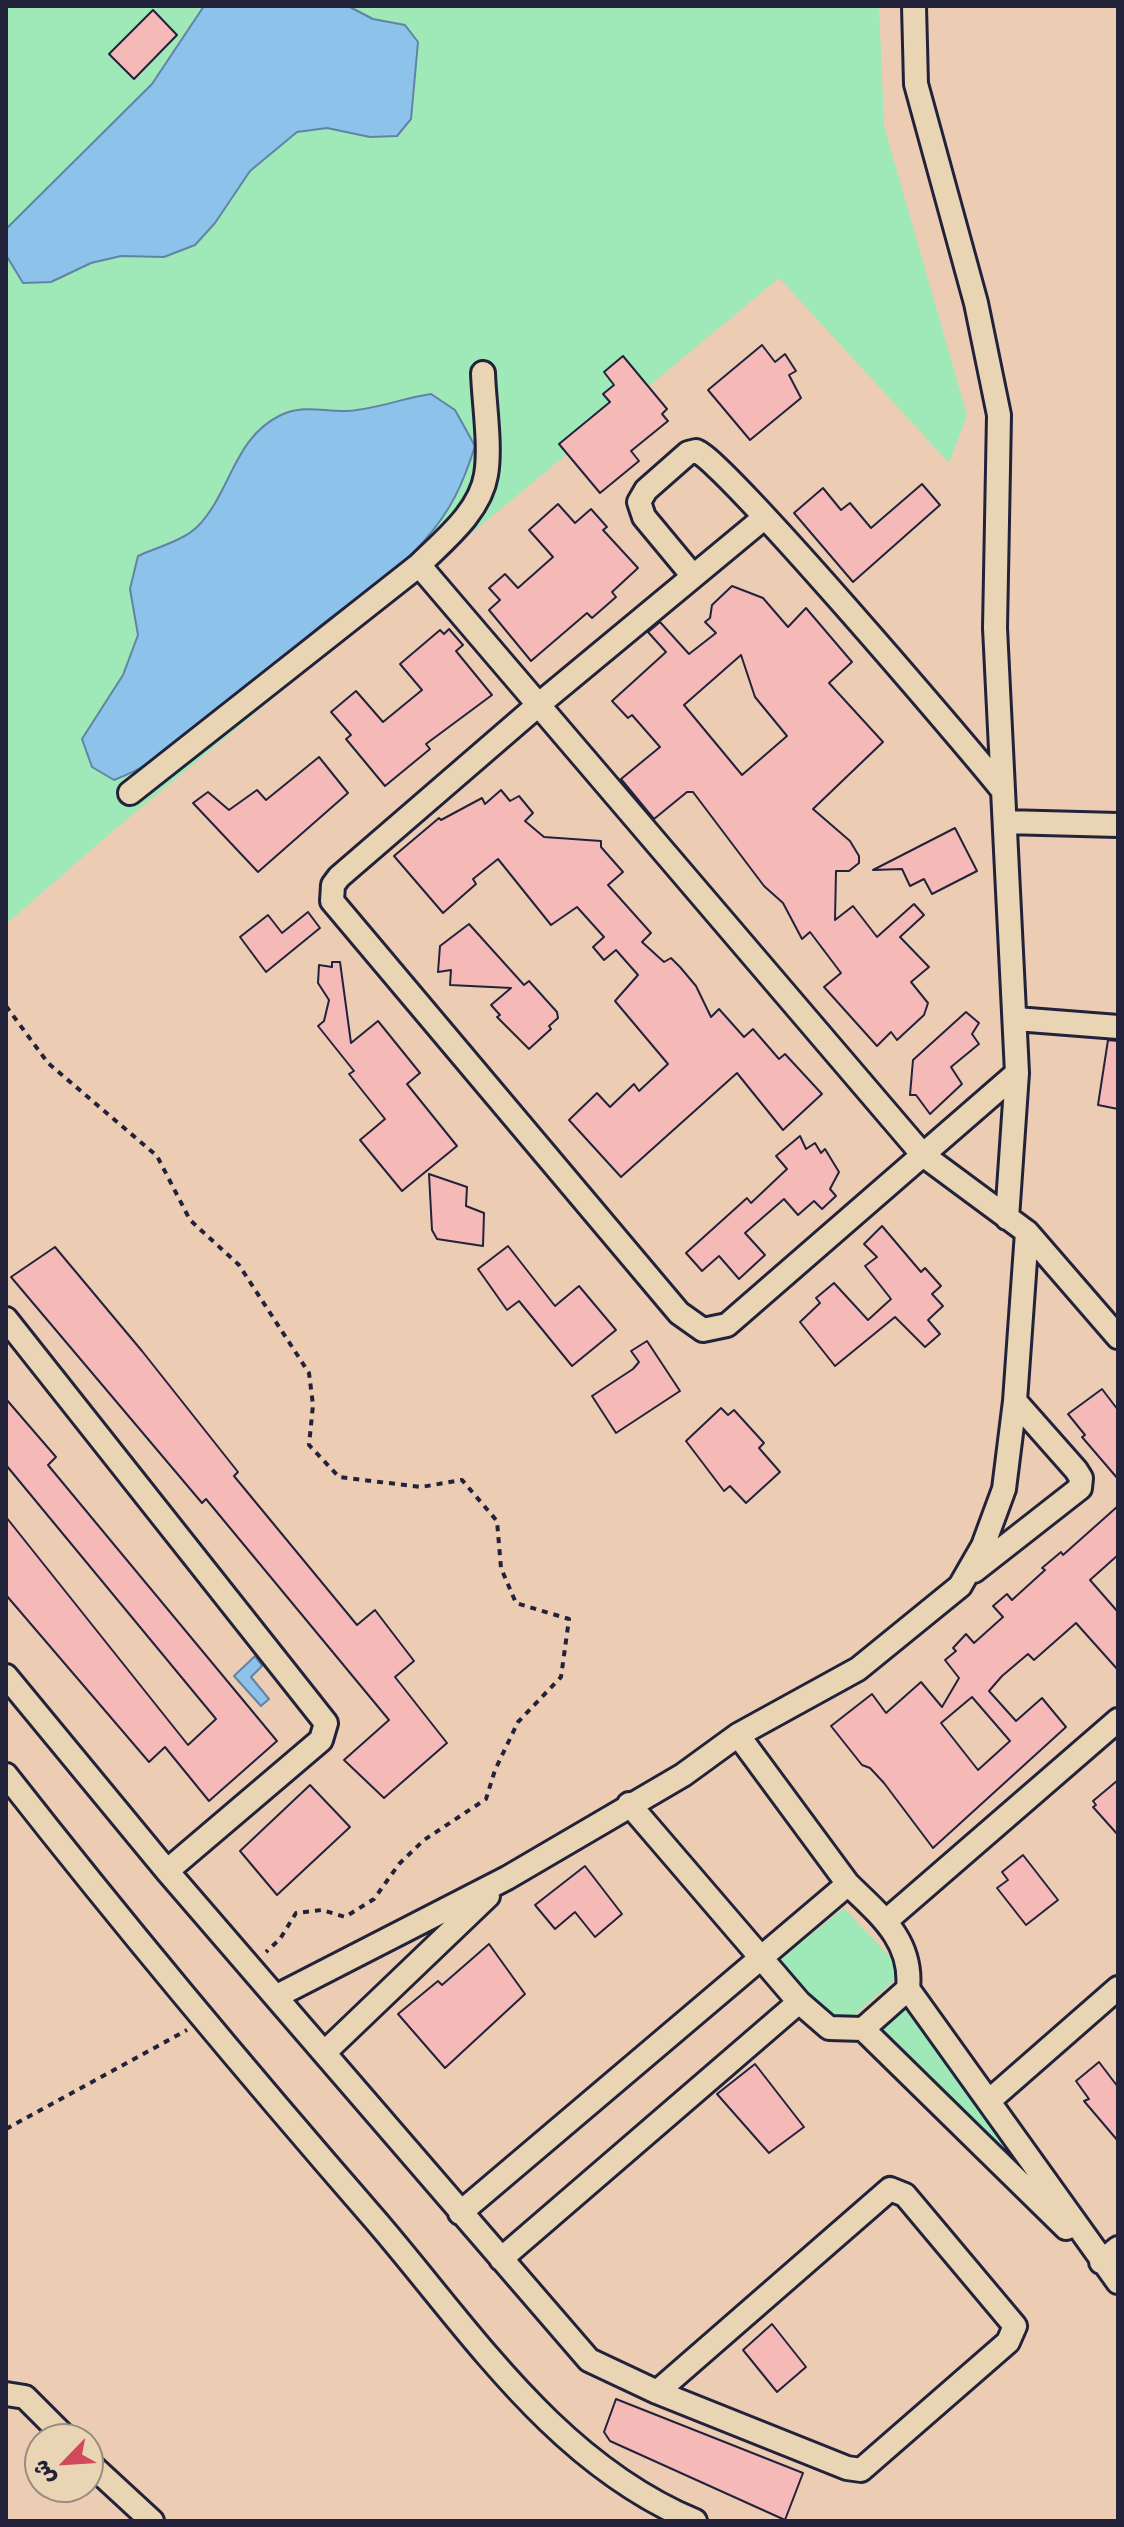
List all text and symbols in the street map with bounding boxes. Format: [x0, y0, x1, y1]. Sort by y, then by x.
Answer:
north arrow [24, 2423, 104, 2503]
text: ش [21, 2453, 66, 2492]

